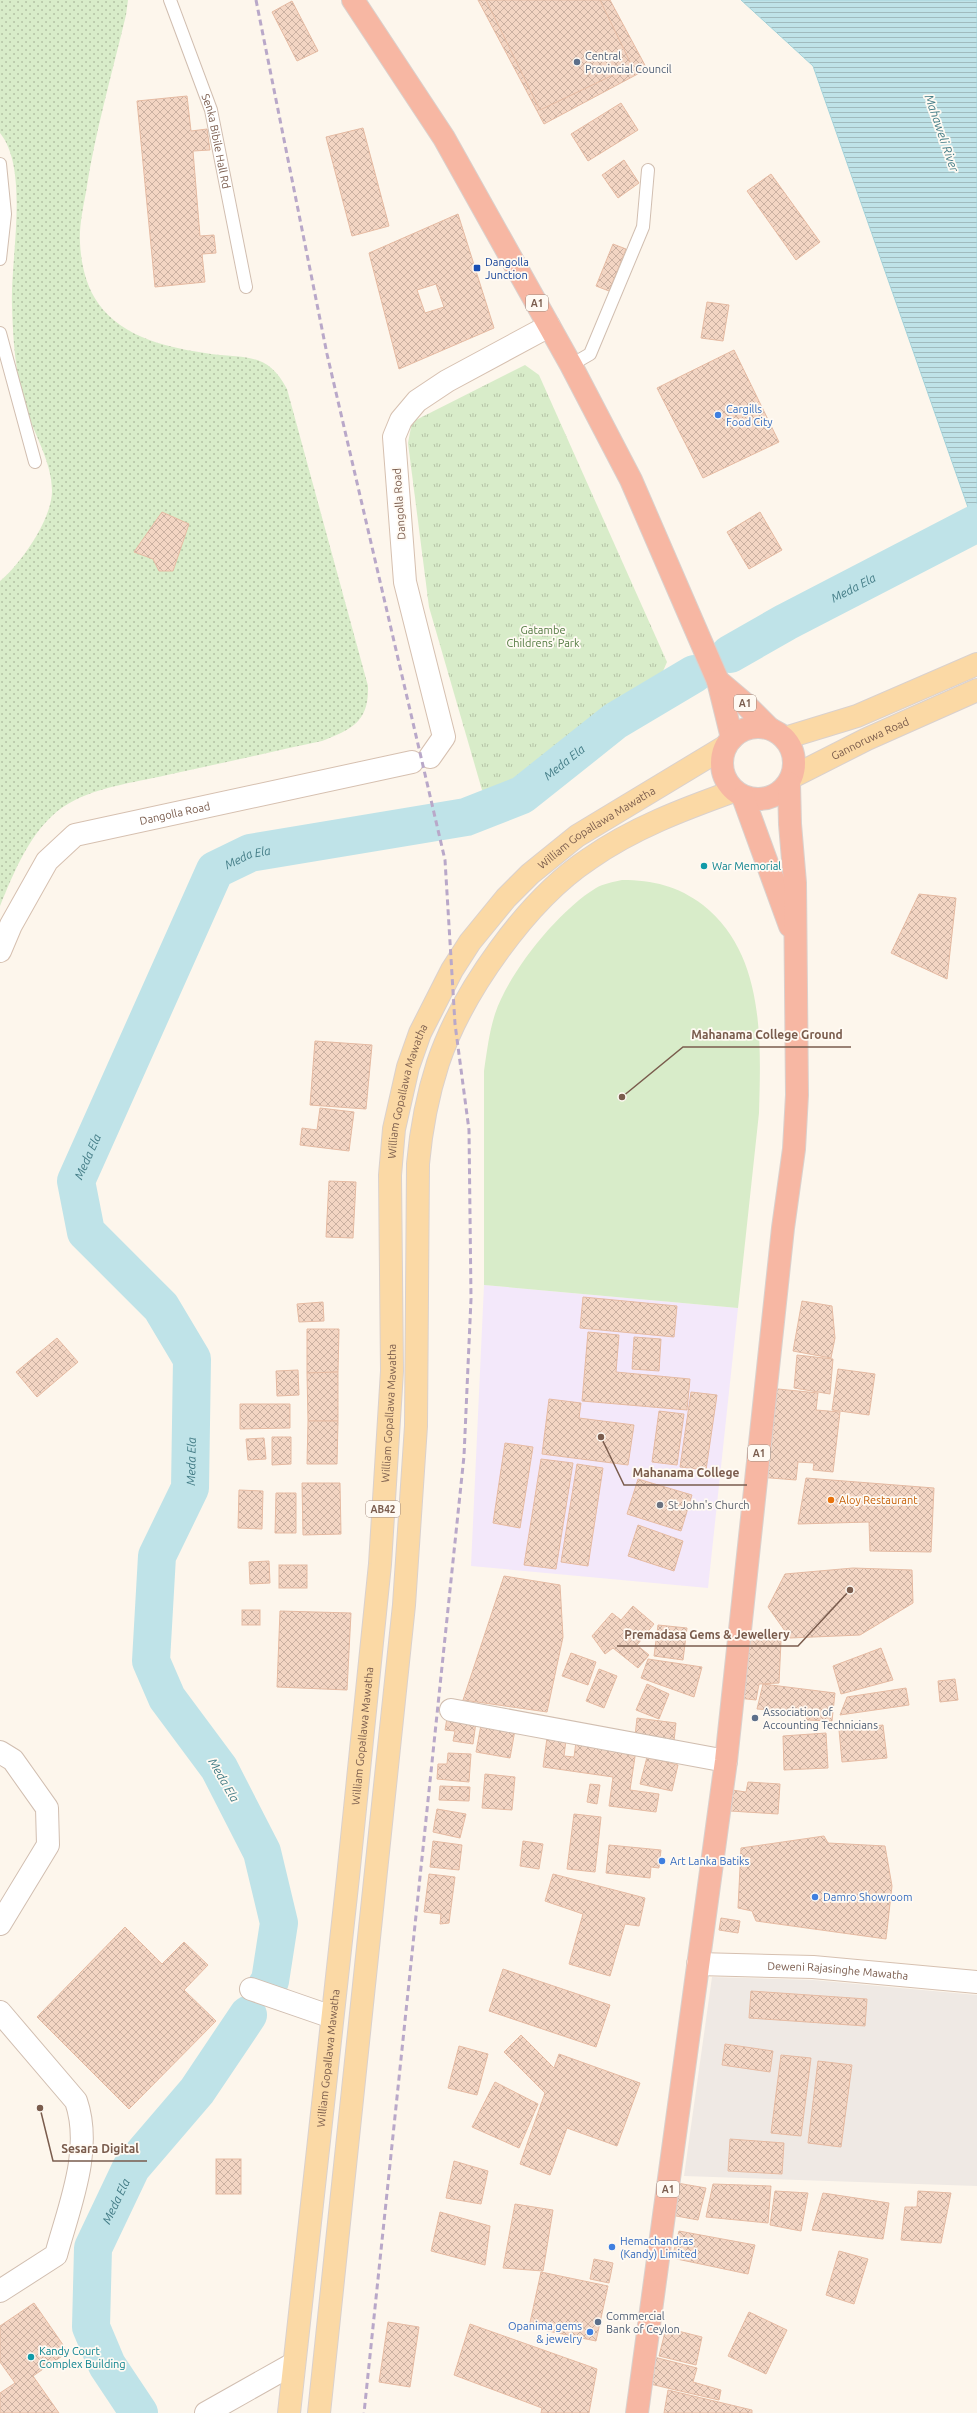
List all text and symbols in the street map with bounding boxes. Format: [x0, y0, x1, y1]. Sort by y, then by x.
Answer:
place label: Central Provincial Council [585, 50, 672, 75]
marker: Central Provincial Council [572, 57, 582, 67]
street label: Senka Bibile Hall Rd [199, 92, 232, 190]
water label: Mahaweli River [923, 93, 961, 174]
place label: Dangolla Junction [485, 256, 529, 281]
marker: Dangolla Junction [472, 263, 482, 273]
road number: A1 [526, 295, 548, 311]
place label: Cargills Food City [726, 403, 773, 428]
marker: Cargills Food City [713, 410, 723, 420]
street label: Dangolla Road [391, 468, 407, 540]
water label: Meda Ela [829, 570, 878, 604]
park label: Gatambe Childrens' Park [506, 624, 580, 649]
road number: A1 [734, 695, 756, 711]
street label: Gannoruwa Road [829, 715, 911, 762]
water label: Meda Ela [541, 741, 587, 782]
street label: William Gopallawa Mawatha [535, 784, 657, 871]
street label: Dangolla Road [138, 800, 211, 827]
water label: Meda Ela [222, 843, 272, 871]
place label: War Memorial [712, 860, 781, 872]
marker: War Memorial [699, 861, 709, 871]
street label: William Gopallawa Mawatha [385, 1022, 430, 1159]
callout: Mahanama College Ground [683, 1023, 851, 1047]
text: Mahanama College Ground [691, 1028, 843, 1041]
water label: Meda Ela [71, 1131, 103, 1181]
street label: William Gopallawa Mawatha [379, 1344, 398, 1483]
water label: Meda Ela [184, 1437, 197, 1486]
road number: A1 [748, 1445, 770, 1461]
callout: Mahanama College [624, 1461, 747, 1485]
text: Mahanama College [633, 1466, 740, 1479]
place label: Aloy Restaurant [839, 1494, 918, 1506]
marker: Aloy Restaurant [826, 1495, 836, 1505]
place label: St John's Church [668, 1499, 750, 1511]
marker: St John's Church [655, 1500, 665, 1510]
road number: AB42 [366, 1501, 400, 1517]
callout: Premadasa Gems & Jewellery [617, 1622, 798, 1646]
text: Premadasa Gems & Jewellery [624, 1628, 790, 1641]
street label: William Gopallawa Mawatha [349, 1666, 375, 1806]
place label: Association of Accounting Technicians [763, 1706, 878, 1731]
marker: Association of Accounting Technicians [750, 1713, 760, 1723]
water label: Meda Ela [206, 1756, 242, 1805]
place label: Art Lanka Batiks [670, 1855, 750, 1867]
marker: Art Lanka Batiks [657, 1856, 667, 1866]
place label: Damro Showroom [823, 1891, 913, 1903]
marker: Damro Showroom [810, 1892, 820, 1902]
street label: Deweni Rajasinghe Mawatha [767, 1960, 909, 1982]
street label: William Gopallawa Mawatha [314, 1988, 342, 2128]
callout: Sesara Digital [53, 2137, 147, 2161]
text: Sesara Digital [61, 2142, 139, 2155]
water label: Meda Ela [99, 2176, 132, 2226]
road number: A1 [657, 2181, 679, 2197]
place label: Hemachandras (Kandy) Limited [620, 2235, 697, 2261]
marker: Hemachandras (Kandy) Limited [607, 2242, 617, 2252]
place label: Commercial Bank of Ceylon [606, 2310, 680, 2335]
marker: Commercial Bank of Ceylon [593, 2317, 603, 2327]
place label: Opanima gems & jewelry [508, 2320, 583, 2345]
marker: Opanima gems & jewelry [585, 2327, 595, 2337]
place label: Kandy Court Complex Building [39, 2345, 126, 2370]
marker: Kandy Court Complex Building [26, 2352, 36, 2362]

